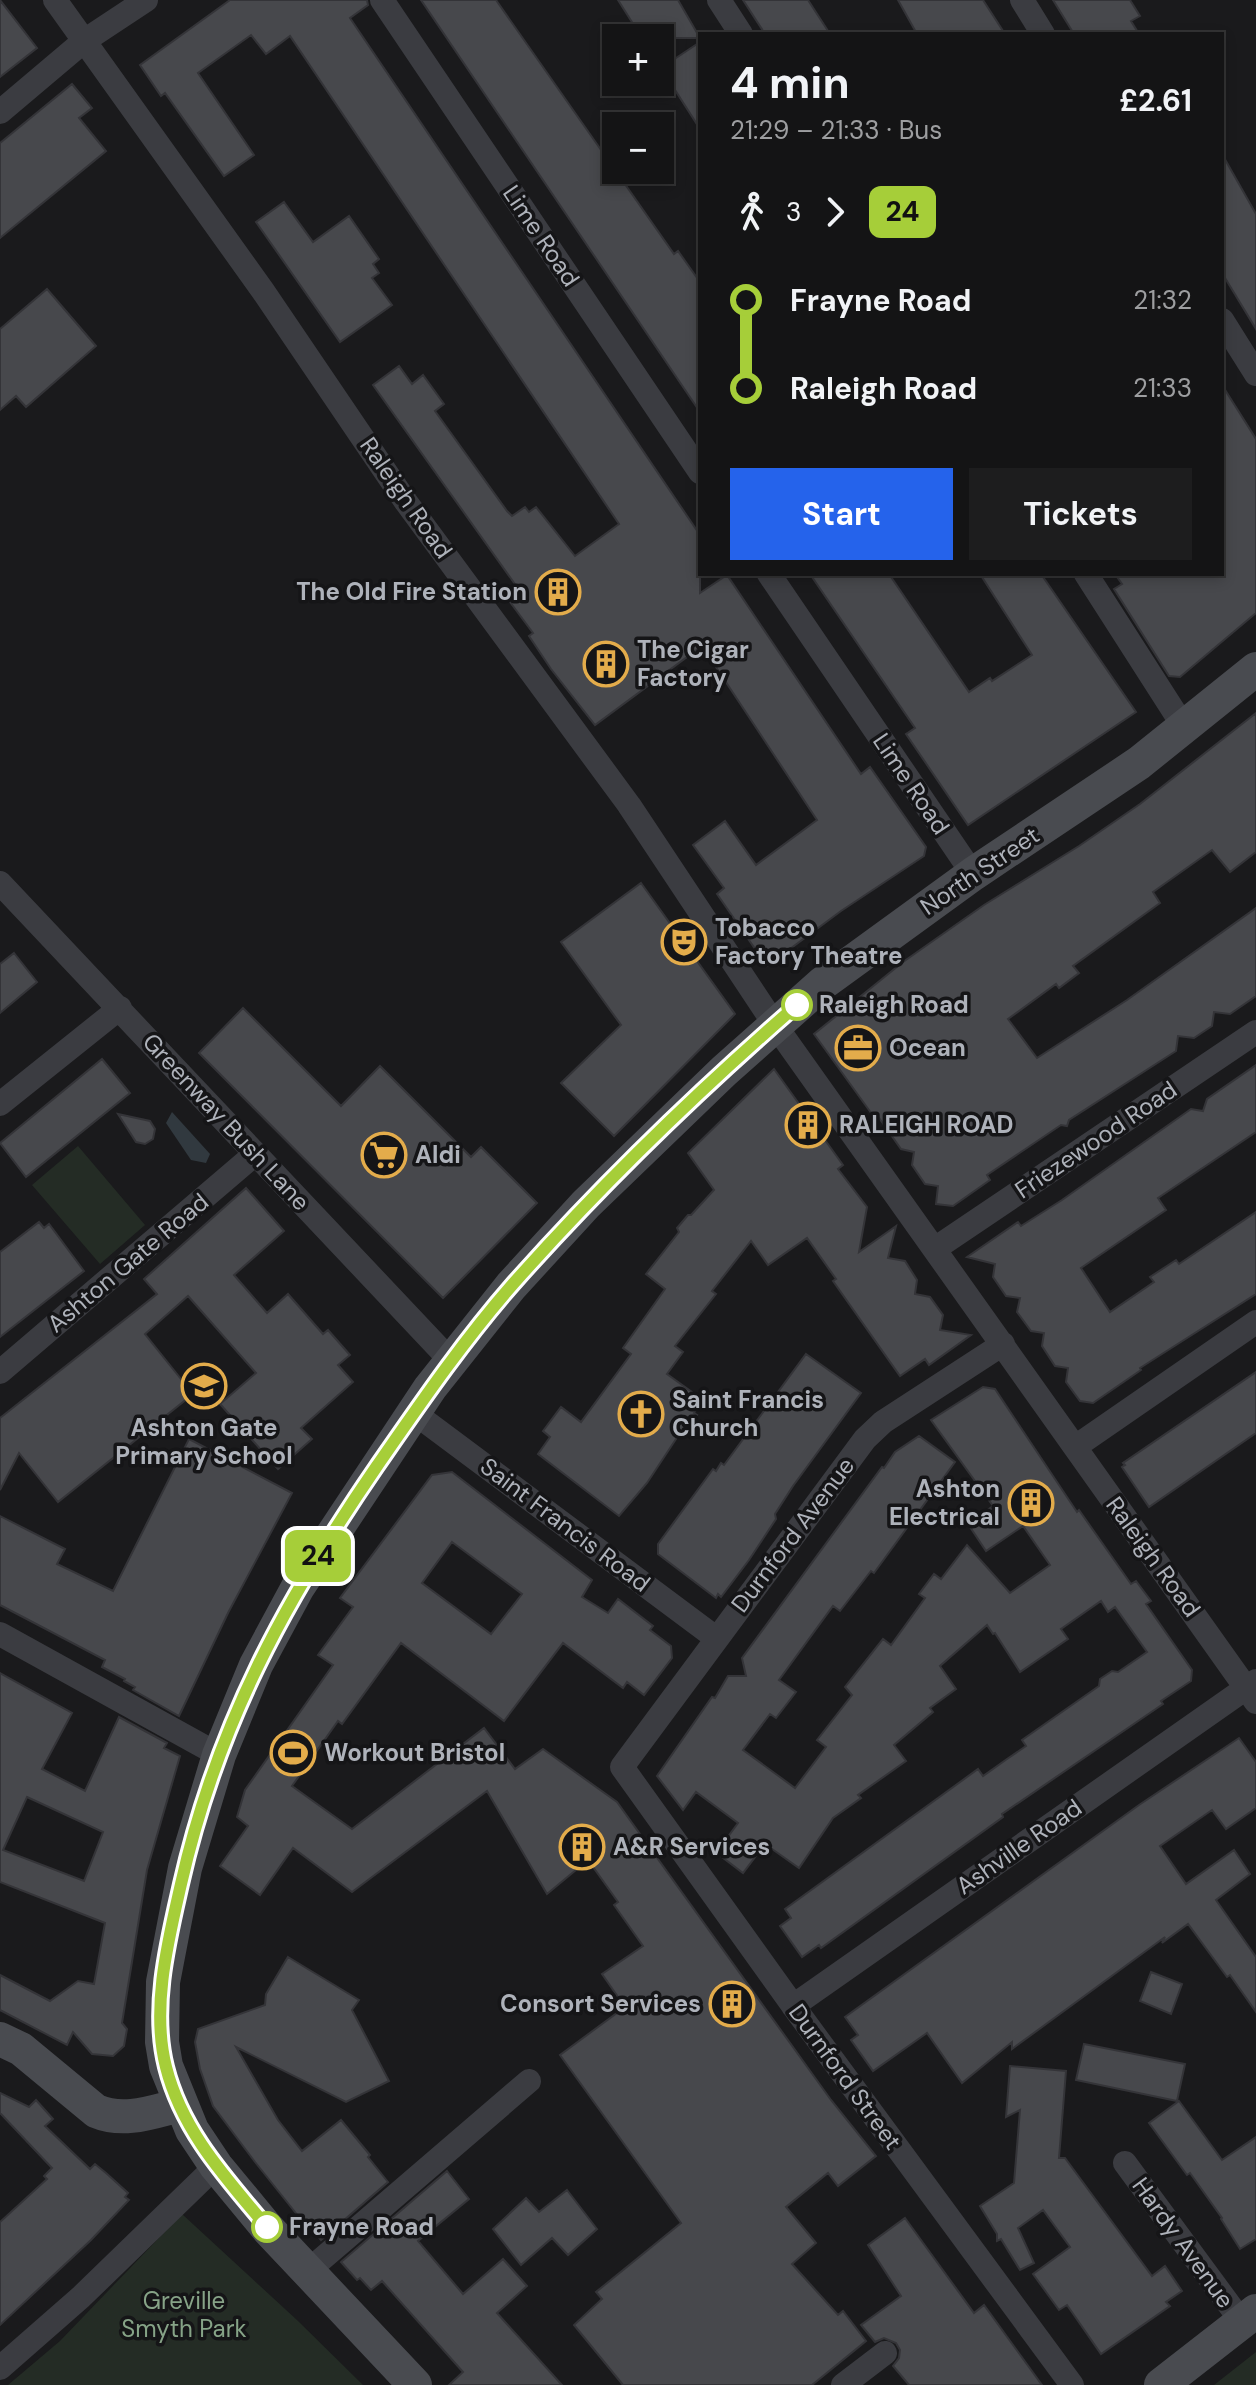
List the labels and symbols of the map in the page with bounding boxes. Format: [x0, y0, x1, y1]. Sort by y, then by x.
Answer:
street label: Lime Road [496, 179, 587, 292]
street label: Raleigh Road [353, 431, 460, 564]
building icon: The Old Fire Station [534, 568, 582, 616]
place label: The Old Fire Station [296, 576, 527, 607]
place label: The Cigar Factory [637, 634, 749, 693]
building icon: The Cigar Factory [582, 640, 630, 688]
street label: Lime Road [866, 727, 957, 840]
street label: North Street [914, 819, 1045, 922]
place label: Tobacco Factory Theatre [715, 912, 902, 971]
theatre icon: Tobacco Factory Theatre [660, 918, 708, 966]
place label: Raleigh Road [819, 989, 969, 1020]
marker: Raleigh Road [782, 990, 812, 1020]
office icon: Ocean [834, 1024, 882, 1072]
street label: Greenway Bush Lane [136, 1026, 317, 1217]
place label: Ocean [889, 1032, 966, 1063]
street label: Friezewood Road [1009, 1074, 1183, 1205]
building icon: RALEIGH ROAD [784, 1101, 832, 1149]
place label: RALEIGH ROAD [839, 1109, 1013, 1140]
supermarket icon: Aldi [360, 1131, 408, 1179]
place label: Aldi [415, 1139, 461, 1170]
street label: Ashton Gate Road [41, 1186, 215, 1339]
school or university icon: Ashton Gate Primary School [180, 1362, 228, 1410]
place label: Saint Francis Church [672, 1384, 824, 1443]
church icon: Saint Francis Church [617, 1390, 665, 1438]
place label: Ashton Gate Primary School [115, 1412, 293, 1471]
street label: Saint Francis Road [474, 1451, 656, 1599]
street label: Durnford Avenue [724, 1451, 861, 1618]
place label: Ashton Electrical [889, 1473, 1000, 1532]
building icon: Ashton Electrical [1007, 1479, 1055, 1527]
street label: Raleigh Road [1099, 1490, 1207, 1623]
line badge: 24 [282, 1530, 354, 1582]
sports icon: Workout Bristol [269, 1729, 317, 1777]
place label: Workout Bristol [324, 1737, 505, 1768]
street label: Ashville Road [950, 1792, 1088, 1901]
building icon: A&R Services [558, 1823, 606, 1871]
place label: A&R Services [613, 1831, 770, 1862]
building icon: Consort Services [708, 1980, 756, 2028]
place label: Consort Services [500, 1988, 701, 2019]
street label: Durnford Street [782, 1998, 909, 2156]
street label: Hardy Avenue [1126, 2171, 1241, 2314]
place label: Frayne Road [289, 2211, 434, 2242]
marker: Frayne Road [252, 2212, 282, 2242]
park label: Greville Smyth Park [121, 2285, 247, 2344]

